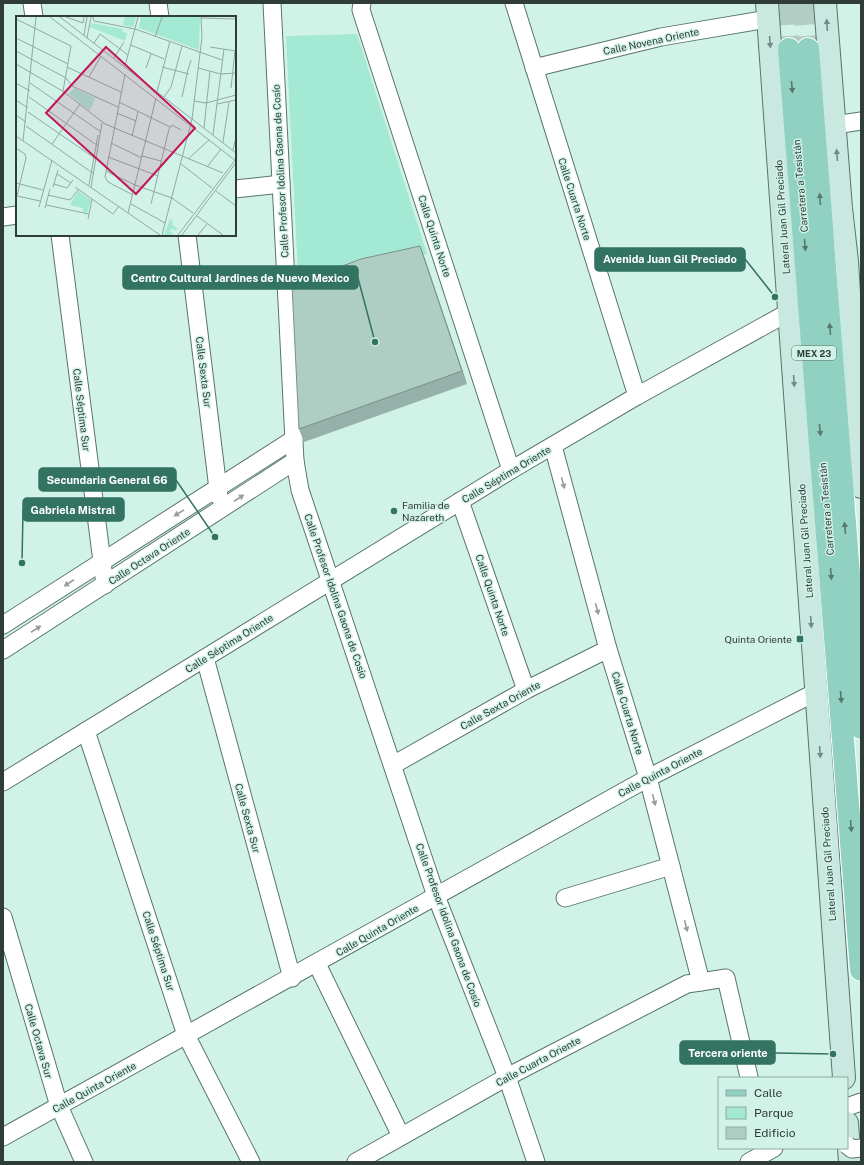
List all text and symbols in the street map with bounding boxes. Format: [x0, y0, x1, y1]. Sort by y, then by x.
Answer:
inset map [16, 16, 236, 236]
one-way arrow [824, 19, 831, 31]
street label: Calle Novena Oriente [602, 25, 700, 57]
one-way arrow [766, 36, 773, 48]
one-way arrow [789, 81, 796, 93]
street label: Calle Profesor Idolina Gaona de Cosío [269, 84, 291, 258]
street label: Carretera a Tesistán [790, 139, 810, 233]
one-way arrow [833, 149, 840, 161]
street label: Calle Cuarta Norte [556, 156, 594, 242]
street label: Lateral Juan Gil Preciado [772, 159, 792, 275]
street label: Calle Quinta Norte [416, 193, 454, 279]
one-way arrow [817, 193, 824, 205]
one-way arrow [801, 239, 808, 251]
callout: Avenida Juan Gil Preciado [595, 248, 745, 271]
text: Avenida Juan Gil Preciado [603, 253, 737, 265]
callout: Centro Cultural Jardines de Nuevo Mexico [123, 266, 358, 289]
text: Centro Cultural Jardines de Nuevo Mexico [131, 272, 349, 284]
one-way arrow [826, 323, 833, 335]
street label: Calle Sexta Sur [194, 336, 214, 408]
road number: MEX 23 [792, 346, 836, 360]
street label: Calle Séptima Sur [71, 368, 93, 452]
one-way arrow [790, 375, 797, 387]
one-way arrow [816, 424, 823, 436]
street label: Calle Séptima Oriente [459, 443, 553, 505]
street label: Carretera a Tesistán [816, 462, 836, 556]
callout: Secundaria General 66 [39, 468, 176, 491]
text: Secundaria General 66 [47, 474, 167, 486]
one-way arrow [560, 478, 566, 490]
street label: Lateral Juan Gil Preciado [795, 483, 815, 599]
one-way arrow [234, 494, 244, 502]
callout: Gabriela Mistral [23, 498, 124, 521]
place label: Familia de Nazareth [402, 499, 450, 523]
text: Gabriela Mistral [31, 504, 116, 516]
marker: Familia de Nazareth [389, 506, 399, 516]
one-way arrow [173, 509, 184, 516]
street label: Calle Profesor Idolina Gaona de Cosío [302, 512, 370, 680]
one-way arrow [842, 522, 849, 534]
street label: Calle Octava Oriente [106, 525, 192, 587]
street label: Calle Quinta Norte [473, 553, 513, 638]
one-way arrow [828, 568, 835, 580]
one-way arrow [63, 579, 75, 586]
one-way arrow [594, 603, 600, 615]
street label: Calle Séptima Oriente [183, 611, 275, 675]
one-way arrow [808, 616, 815, 628]
one-way arrow [31, 625, 41, 633]
place label: Quinta Oriente [724, 633, 792, 645]
marker: Quinta Oriente [795, 634, 805, 644]
street label: Calle Cuarta Norte [610, 670, 646, 756]
street label: Calle Sexta Oriente [458, 678, 542, 732]
one-way arrow [837, 691, 844, 703]
street label: Calle Quinta Oriente [616, 745, 704, 799]
one-way arrow [817, 746, 824, 758]
street label: Calle Sexta Sur [233, 782, 263, 854]
one-way arrow [651, 795, 657, 807]
street label: Lateral Juan Gil Preciado [818, 806, 838, 922]
one-way arrow [848, 820, 855, 833]
street label: Calle Profesor Idolina Gaona de Cosío [414, 841, 484, 1009]
street label: Calle Quinta Oriente [333, 901, 421, 959]
street label: Calle Séptima Sur [140, 909, 178, 993]
one-way arrow [684, 920, 690, 933]
street label: Calle Octava Sur [23, 1002, 55, 1080]
street label: Calle Cuarta Oriente [494, 1033, 583, 1088]
callout: Tercera oriente [680, 1041, 775, 1064]
text: Tercera oriente [688, 1047, 768, 1059]
street label: Calle Quinta Oriente [50, 1059, 138, 1115]
legend [718, 1077, 848, 1149]
text: Calle [754, 1086, 783, 1100]
text: Parque [754, 1106, 794, 1120]
text: Edificio [754, 1126, 796, 1140]

